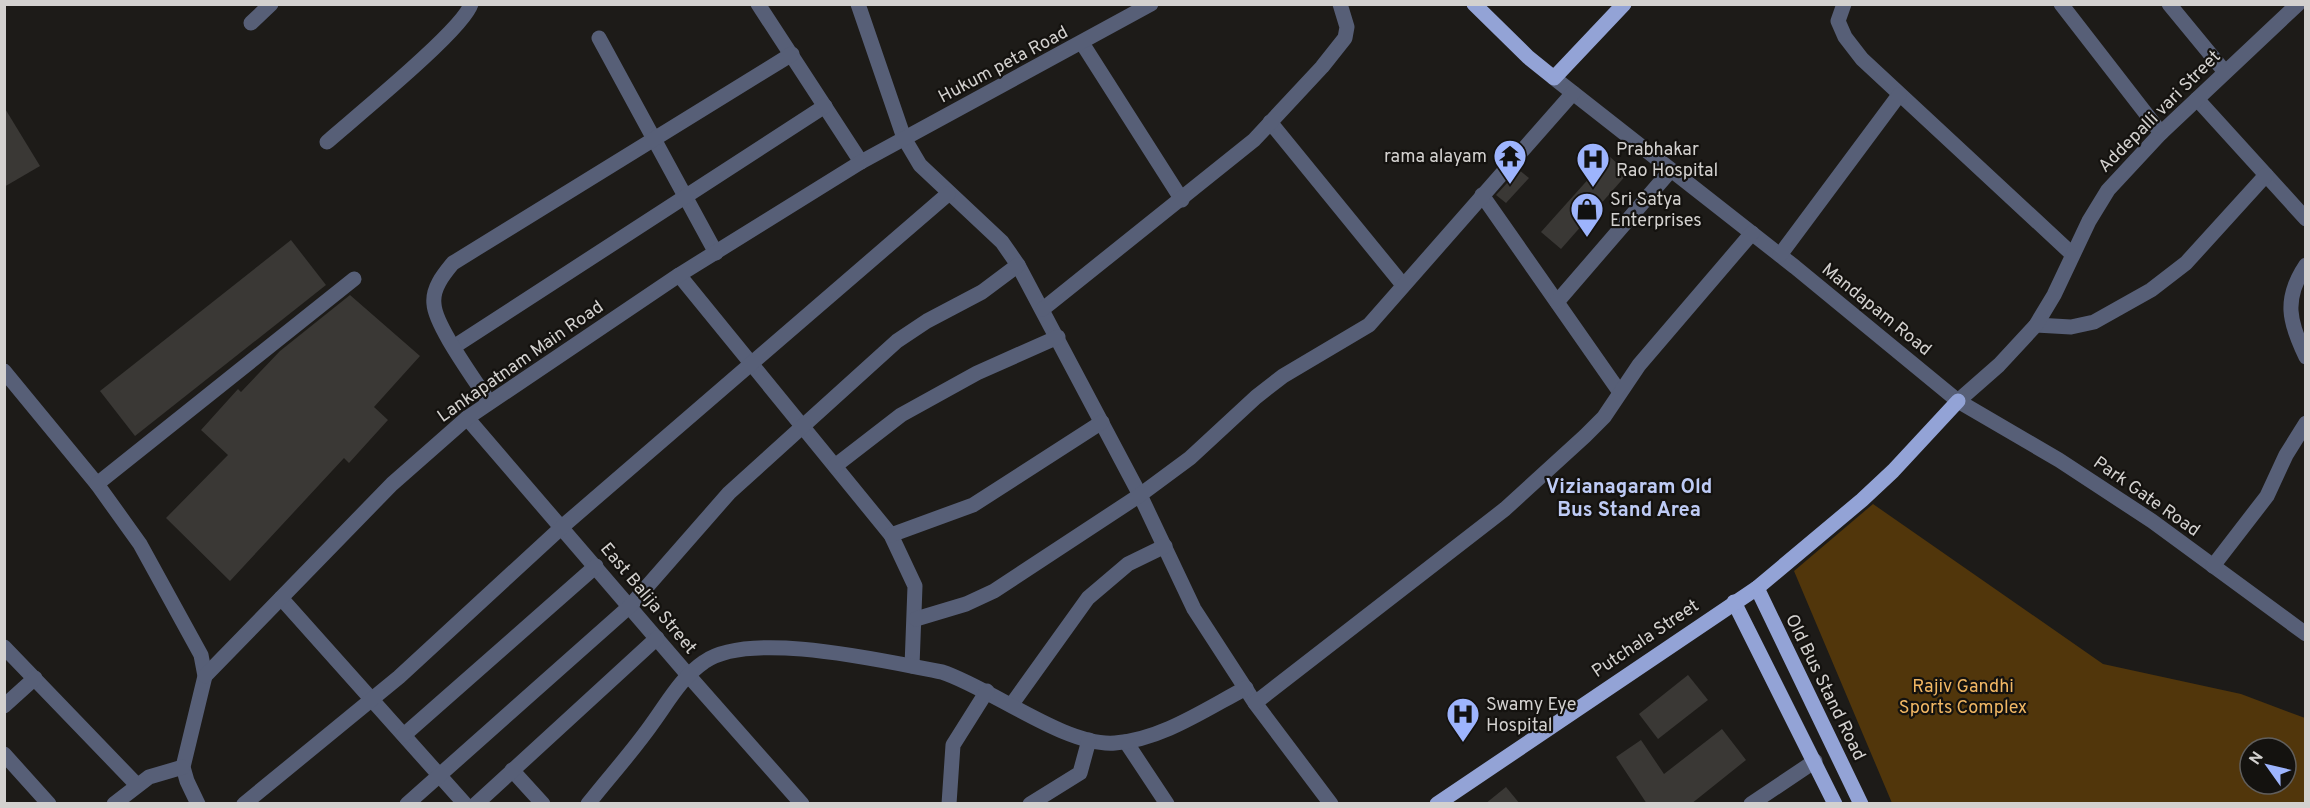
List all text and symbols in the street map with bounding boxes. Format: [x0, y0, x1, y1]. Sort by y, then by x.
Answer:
street label: Hukum peta Road [935, 21, 1073, 109]
street label: Addepalli vari Street [2094, 46, 2226, 178]
temple icon: rama alayam [1492, 138, 1528, 185]
place label: Prabhakar Rao Hospital [1616, 139, 1718, 183]
hospital icon: Prabhakar Rao Hospital [1575, 141, 1611, 188]
place label: rama alayam [1384, 146, 1487, 169]
place label: Sri Satya Enterprises [1610, 189, 1702, 233]
shop icon: Sri Satya Enterprises [1569, 191, 1605, 238]
street label: Mandapam Road [1816, 259, 1936, 362]
street label: Lankapatnam Main Road [433, 296, 608, 428]
street label: Park Gate Road [2088, 452, 2204, 543]
district label: Vizianagaram Old Bus Stand Area [1546, 475, 1712, 524]
street label: East Balija Street [595, 538, 701, 659]
street label: Putchala Street [1588, 595, 1704, 684]
street label: Old Bus Stand Road [1779, 611, 1870, 765]
park label: Rajiv Gandhi Sports Complex [1899, 676, 2027, 720]
place label: Swamy Eye Hospital [1486, 694, 1576, 738]
hospital icon: Swamy Eye Hospital [1445, 696, 1481, 743]
north arrow [2238, 736, 2298, 796]
text: N [2246, 748, 2269, 769]

